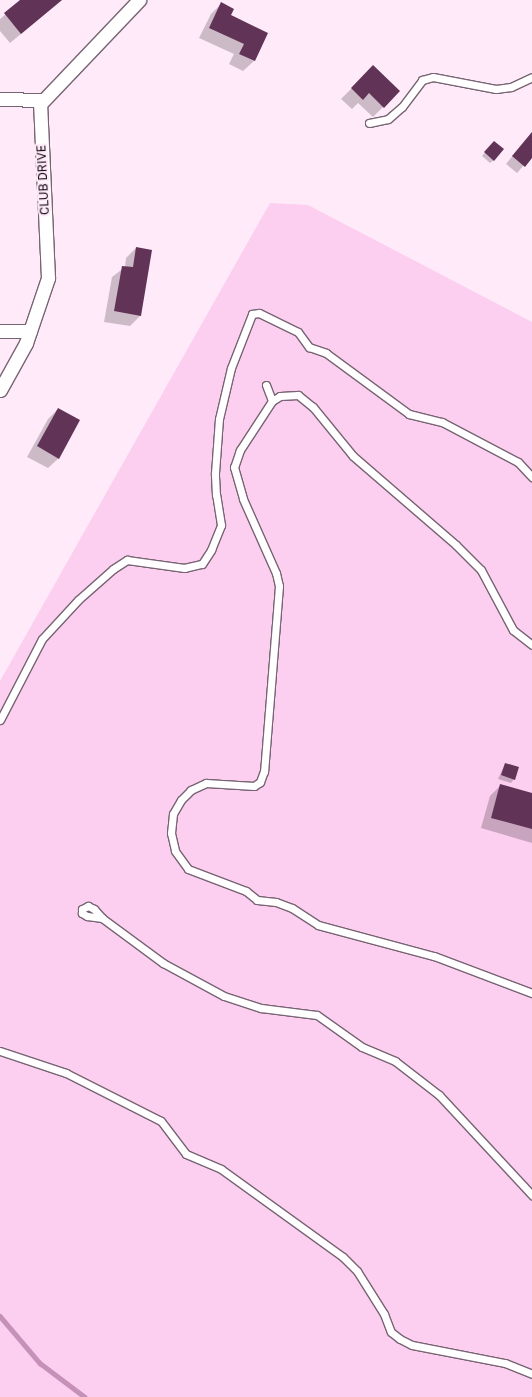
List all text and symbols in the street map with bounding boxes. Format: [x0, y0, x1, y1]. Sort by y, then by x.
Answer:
street label: CLUB DRIVE [34, 145, 52, 215]

